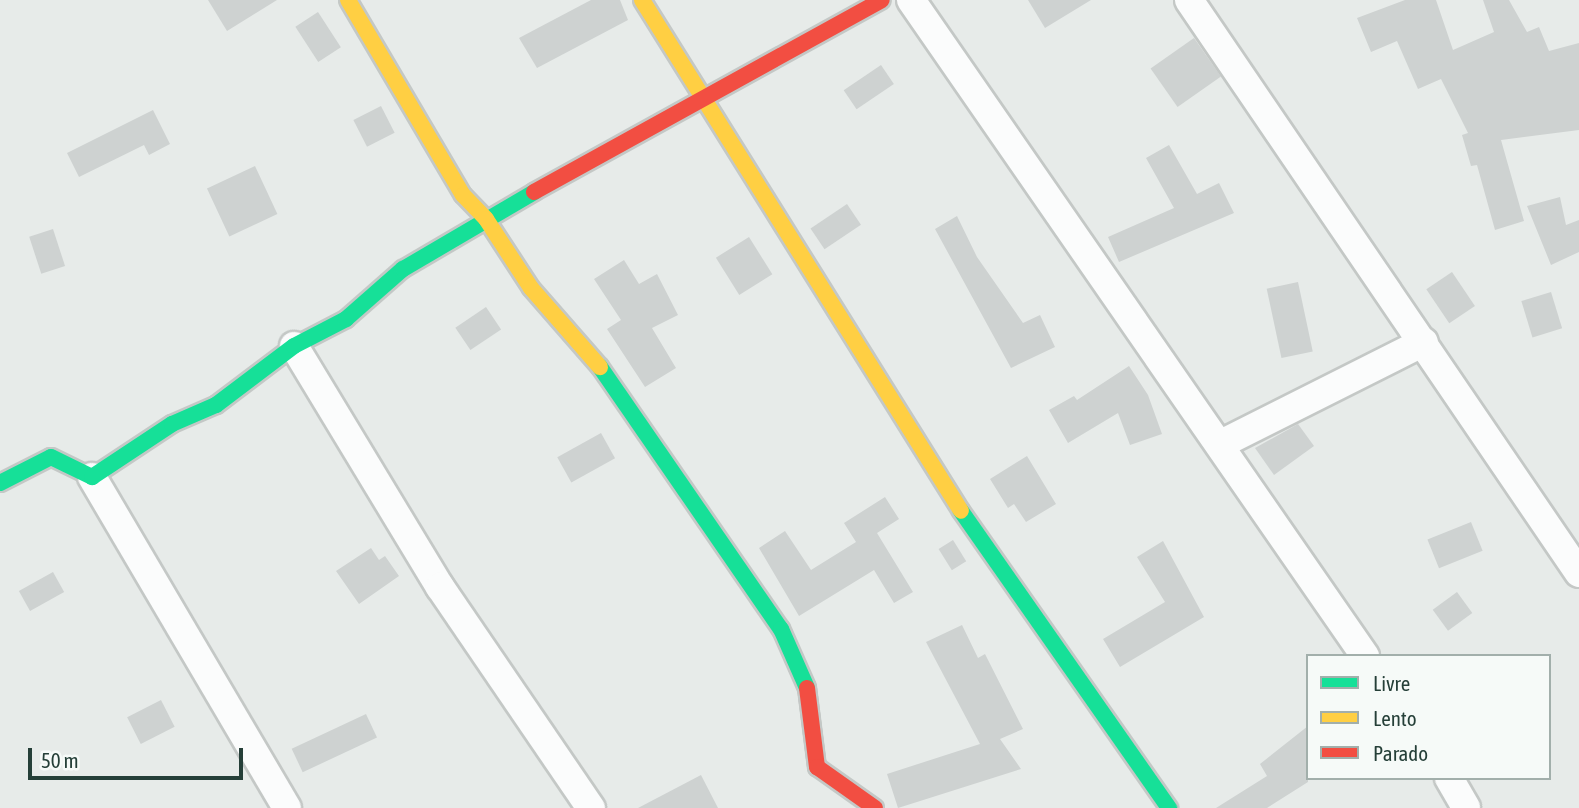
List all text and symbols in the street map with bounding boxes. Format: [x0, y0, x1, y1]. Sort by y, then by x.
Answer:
legend [1306, 654, 1551, 780]
text: Livre [1373, 671, 1410, 695]
text: Lento [1373, 706, 1417, 730]
scale bar [32, 734, 247, 778]
text: Parado [1373, 741, 1428, 765]
text: 50 m [41, 748, 79, 772]

